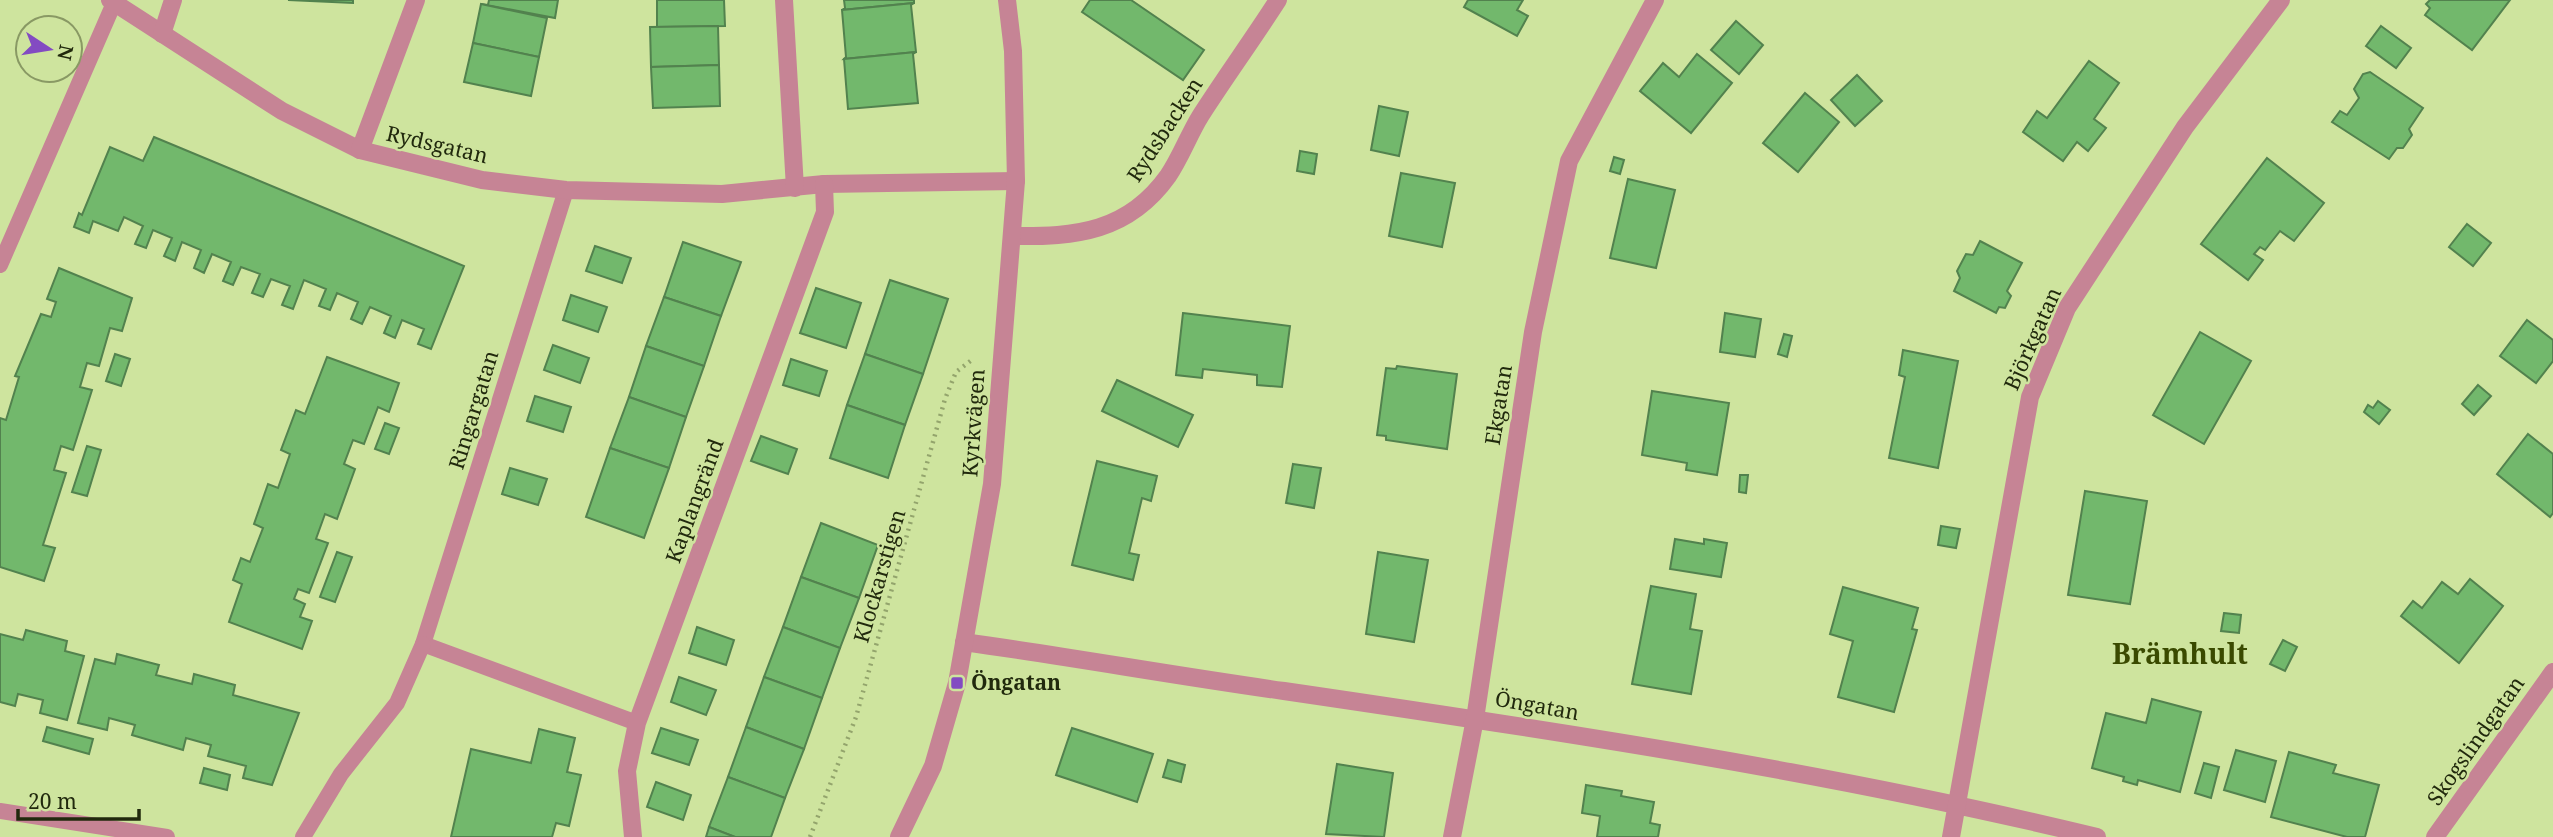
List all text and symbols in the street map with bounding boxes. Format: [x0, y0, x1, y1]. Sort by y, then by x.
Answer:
north arrow [14, 14, 84, 84]
text: N [51, 43, 80, 63]
street label: Rydsbacken [1120, 72, 1208, 187]
street label: Rydsgatan [384, 119, 491, 169]
street label: Björkgatan [1997, 283, 2067, 394]
street label: Ringargatan [442, 347, 504, 473]
street label: Ekgatan [1478, 363, 1518, 447]
street label: Kyrkvägen [955, 368, 991, 478]
street label: Kaplangränd [659, 435, 730, 567]
street label: Klockarstigen [847, 506, 911, 646]
district label: Brämhult [2112, 634, 2248, 672]
place label: Öngatan [971, 668, 1061, 696]
street label: Skogslindgatan [2420, 670, 2530, 811]
marker: Öngatan [949, 675, 965, 691]
street label: Öngatan [1493, 684, 1581, 726]
scale bar [18, 778, 138, 822]
text: 20 m [28, 787, 77, 815]

